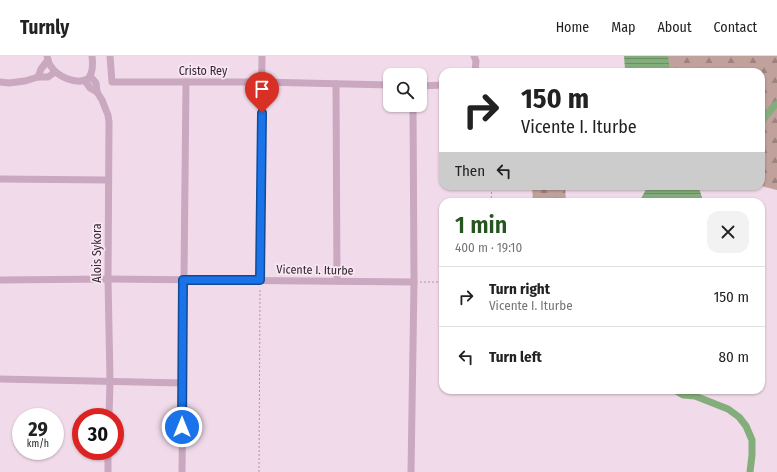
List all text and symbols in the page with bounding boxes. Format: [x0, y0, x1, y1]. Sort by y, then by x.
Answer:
text: Turnly [20, 16, 69, 39]
text: Home [556, 19, 589, 36]
text: Map [611, 19, 635, 36]
text: About [657, 19, 692, 36]
text: Contact [714, 19, 757, 36]
street label: Cristo Rey [179, 64, 228, 78]
map controls [383, 68, 427, 112]
button: search [383, 68, 427, 112]
pin [245, 72, 279, 113]
icon: arrive [251, 78, 273, 100]
text: 150 m [521, 82, 589, 115]
icon: right [455, 84, 507, 136]
text: Vicente I. Iturbe [521, 116, 637, 138]
icon: left [493, 160, 515, 182]
text: Then [455, 162, 485, 180]
text: 1 min [455, 211, 507, 239]
button: close [707, 211, 749, 253]
street label: Alois Sykora [90, 223, 104, 283]
text: 400 m · 19:10 [455, 240, 522, 255]
street label: Vicente I. Iturbe [276, 262, 354, 278]
text: Turn right [489, 280, 550, 298]
icon: right [455, 286, 477, 308]
text: 150 m [713, 288, 749, 306]
text: Vicente I. Iturbe [489, 298, 573, 313]
icon: left [455, 346, 477, 368]
text: Turn left [489, 348, 542, 366]
text: 80 m [719, 348, 749, 366]
position arrow [161, 406, 203, 448]
speed limit sign: 30 [72, 408, 124, 460]
text: 29 [28, 417, 48, 441]
text: km/h [27, 438, 49, 450]

